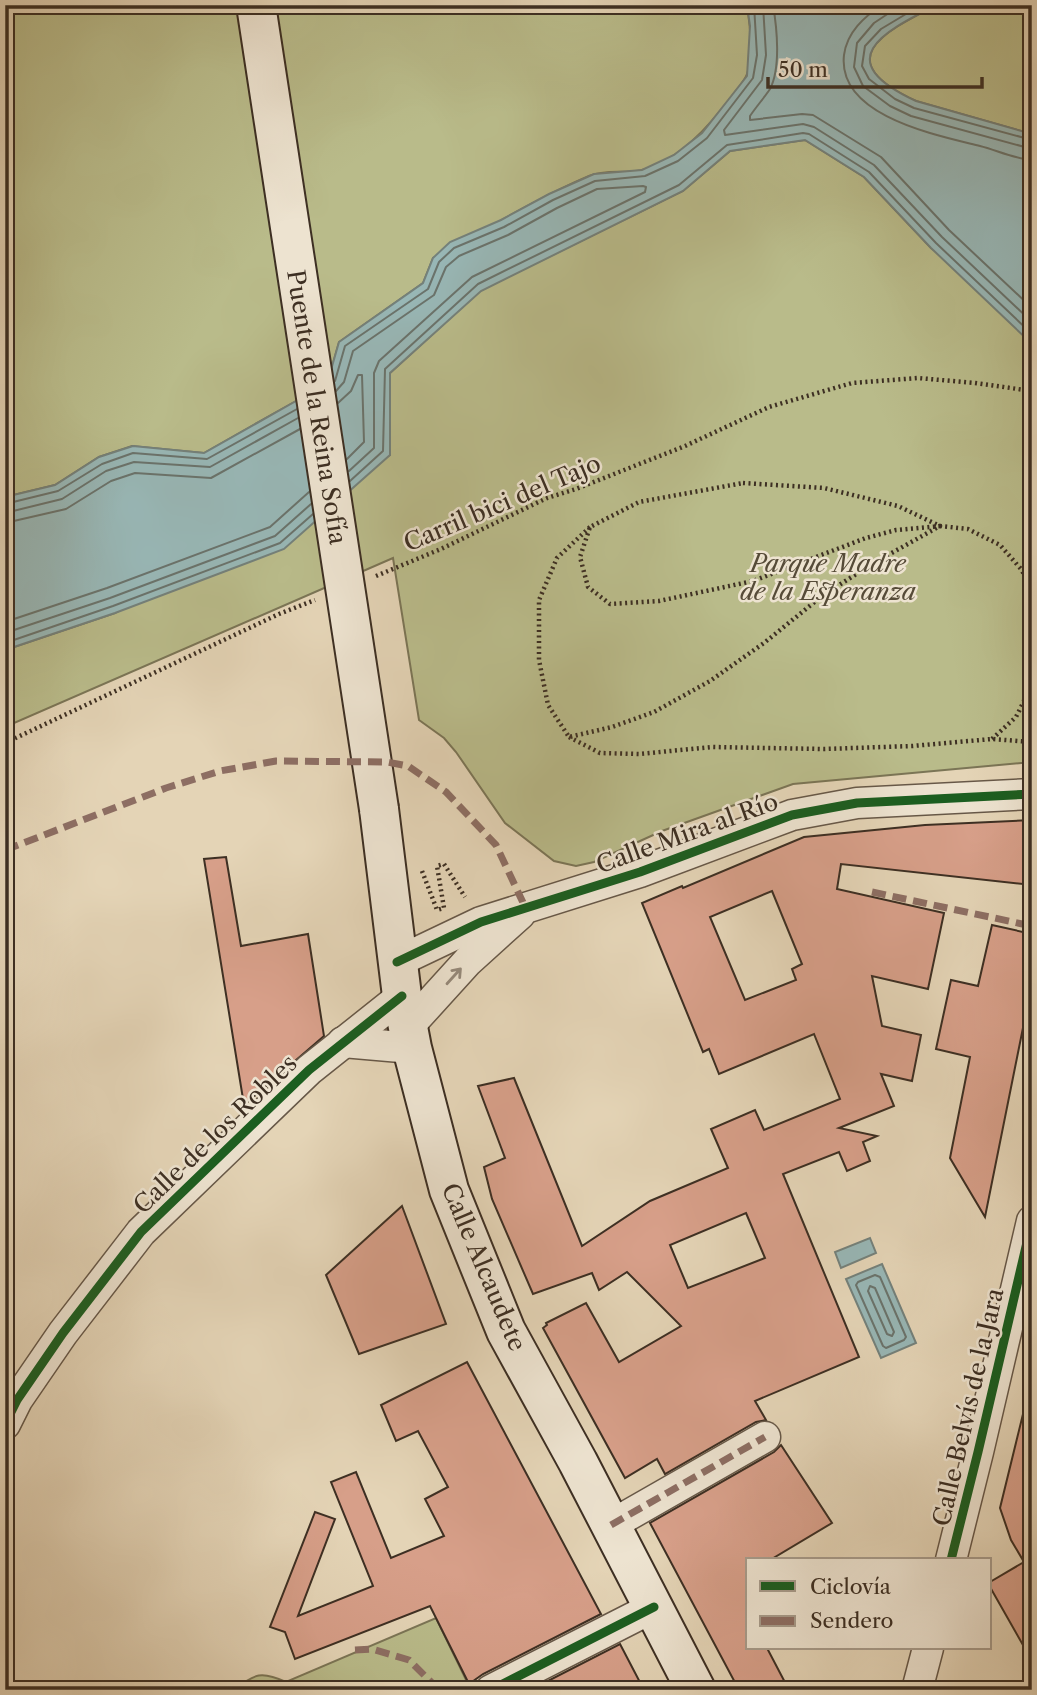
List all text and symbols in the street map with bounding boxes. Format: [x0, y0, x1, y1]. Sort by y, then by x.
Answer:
scale bar [768, 46, 981, 90]
text: 50 m [778, 57, 828, 82]
street label: Puente de la Reina Sofía [281, 268, 353, 547]
street label: Carril bici del Tajo [399, 448, 605, 558]
park label: Parque Madre de la Esperanza [740, 549, 916, 606]
street label: Calle Mira al Río [592, 787, 782, 879]
one-way arrow [445, 968, 462, 985]
street label: Calle de los Robles [127, 1049, 303, 1219]
street label: Calle Alcaudete [436, 1179, 532, 1355]
street label: Calle Belvís de la Jara [927, 1285, 1010, 1529]
legend [746, 1558, 992, 1650]
text: Ciclovía [810, 1574, 892, 1599]
text: Sendero [810, 1608, 894, 1633]

